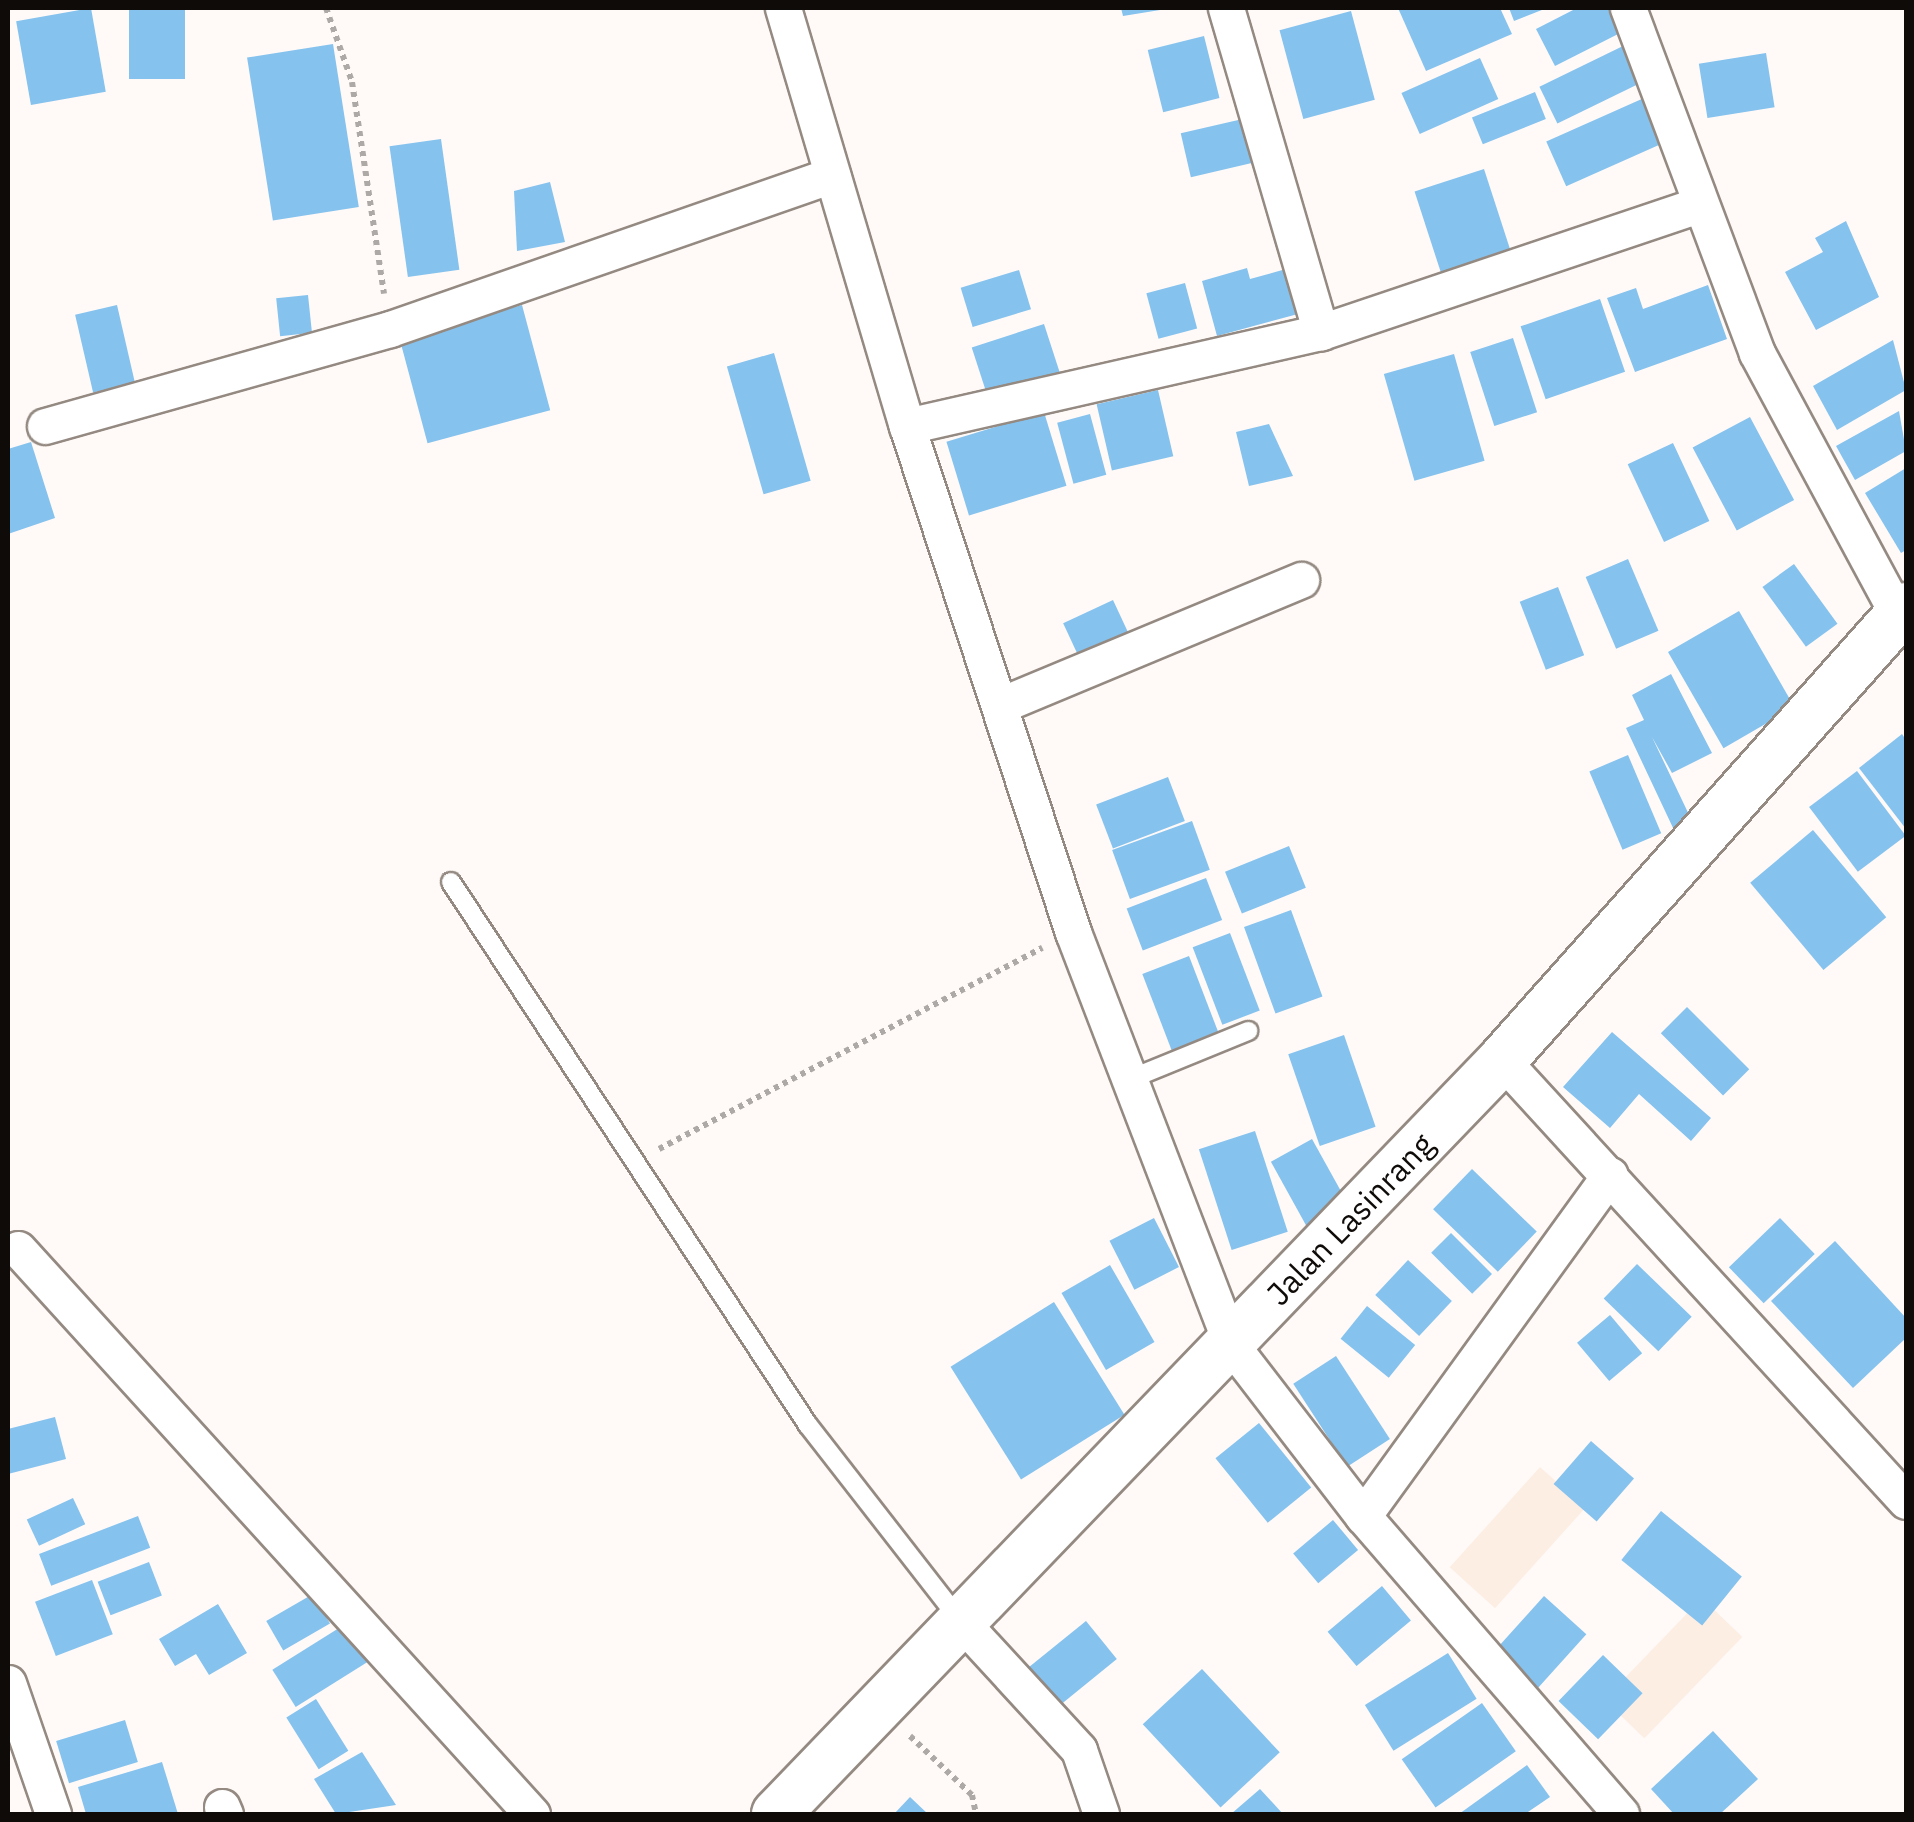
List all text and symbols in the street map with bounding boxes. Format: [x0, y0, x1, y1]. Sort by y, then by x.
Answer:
street label: Jalan Lasinrang [1259, 1125, 1441, 1313]

